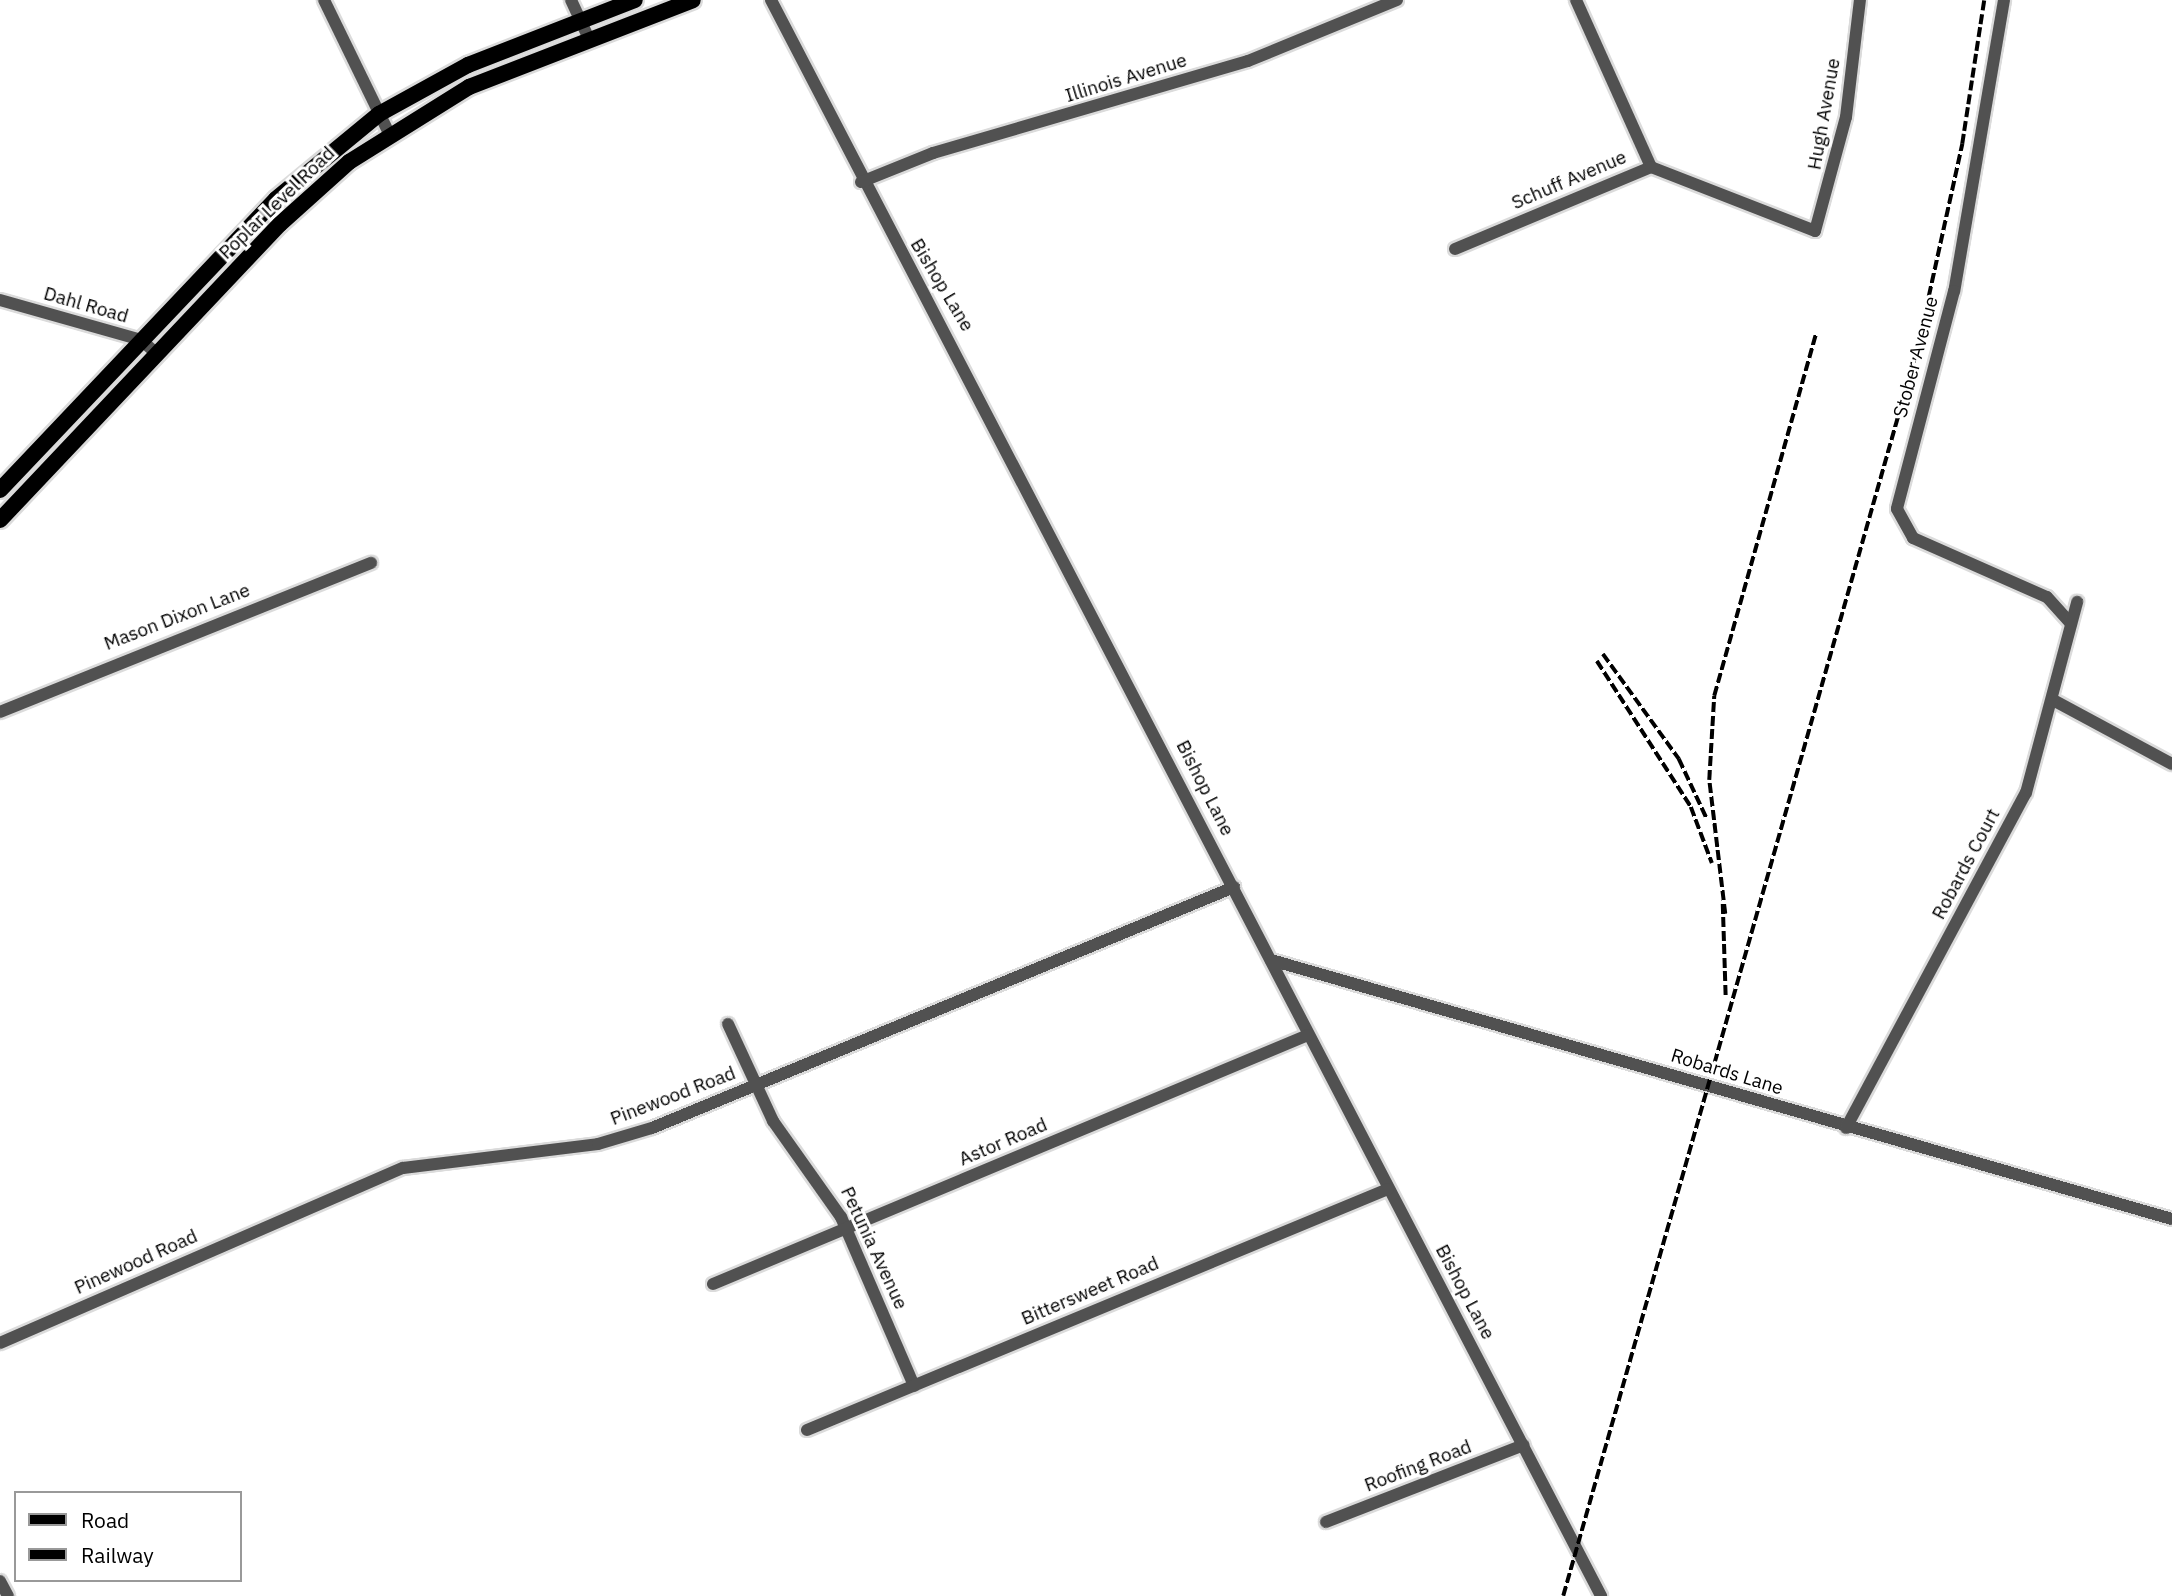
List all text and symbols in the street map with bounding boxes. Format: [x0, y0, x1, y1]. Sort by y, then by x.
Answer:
street label: Illinois Avenue [1062, 49, 1190, 107]
street label: Hugh Avenue [1803, 56, 1845, 172]
street label: Poplar Level Road [214, 142, 340, 264]
street label: Schuff Avenue [1508, 146, 1630, 214]
street label: Bishop Lane [905, 234, 979, 336]
street label: Dahl Road [41, 282, 131, 328]
street label: Stober Avenue [1889, 294, 1943, 420]
street label: Mason Dixon Lane [101, 579, 253, 655]
street label: Bishop Lane [1171, 736, 1239, 840]
street label: Robards Court [1927, 805, 2005, 923]
street label: Robards Lane [1668, 1044, 1786, 1100]
street label: Pinewood Road [607, 1062, 739, 1130]
street label: Astor Road [955, 1113, 1051, 1171]
street label: Petunia Avenue [836, 1183, 912, 1313]
street label: Pinewood Road [71, 1225, 201, 1299]
street label: Bishop Lane [1430, 1241, 1500, 1343]
street label: Bittersweet Road [1018, 1252, 1162, 1330]
street label: Roofing Road [1361, 1435, 1475, 1497]
legend [14, 1491, 242, 1582]
text: Road [81, 1506, 129, 1534]
text: Railway [81, 1541, 154, 1569]

